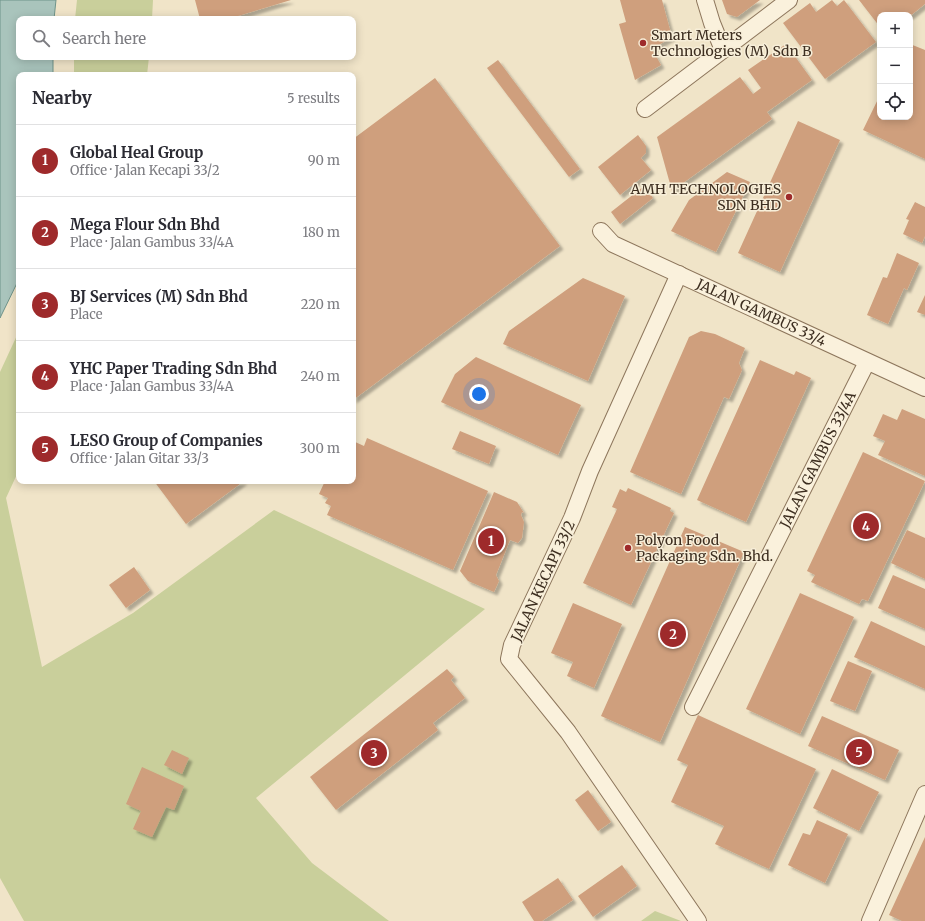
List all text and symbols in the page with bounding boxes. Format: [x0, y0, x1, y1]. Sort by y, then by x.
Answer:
map controls [877, 12, 913, 120]
button: + [877, 12, 913, 48]
search box [16, 16, 356, 60]
place label: Smart Meters Technologies (M) Sdn B [651, 26, 811, 60]
icon: search [30, 27, 52, 49]
text: Search here [62, 29, 146, 48]
marker: Smart Meters Technologies (M) Sdn B [638, 38, 648, 48]
button: − [877, 48, 913, 84]
button: locate [877, 84, 913, 120]
text: Nearby [32, 87, 92, 109]
text: 5 results [287, 90, 340, 107]
text: Global Heal Group [70, 143, 203, 162]
text: 1 [42, 152, 48, 169]
text: 90 m [308, 152, 340, 169]
text: Office · Jalan Kecapi 33/2 [70, 162, 220, 179]
place label: AMH TECHNOLOGIES SDN BHD [630, 180, 781, 214]
marker: AMH TECHNOLOGIES SDN BHD [784, 192, 794, 202]
text: Mega Flour Sdn Bhd [70, 215, 220, 234]
text: 2 [41, 224, 49, 241]
text: 180 m [302, 224, 340, 241]
text: Place · Jalan Gambus 33/4A [70, 234, 234, 251]
street label: JALAN GAMBUS 33/4 [693, 274, 829, 350]
text: BJ Services (M) Sdn Bhd [70, 287, 248, 306]
text: 3 [41, 296, 49, 313]
text: 220 m [301, 296, 340, 313]
text: Place [70, 306, 103, 323]
text: YHC Paper Trading Sdn Bhd [70, 359, 277, 378]
text: 4 [41, 368, 49, 385]
text: 240 m [300, 368, 340, 385]
text: Place · Jalan Gambus 33/4A [70, 378, 234, 395]
your location [469, 384, 489, 404]
street label: JALAN GAMBUS 33/4A [775, 388, 860, 532]
text: LESO Group of Companies [70, 431, 263, 450]
text: 5 [41, 440, 49, 457]
text: 300 m [300, 440, 340, 457]
text: Office · Jalan Gitar 33/3 [70, 450, 209, 467]
pin: 4 [853, 511, 879, 541]
street label: JALAN KECAPI 33/2 [507, 518, 579, 645]
pin: 1 [478, 526, 504, 556]
place label: Polyon Food Packaging Sdn. Bhd. [636, 531, 773, 565]
marker: Polyon Food Packaging Sdn. Bhd. [623, 543, 633, 553]
pin: 2 [660, 619, 686, 649]
pin: 5 [846, 737, 872, 767]
pin: 3 [361, 738, 387, 768]

